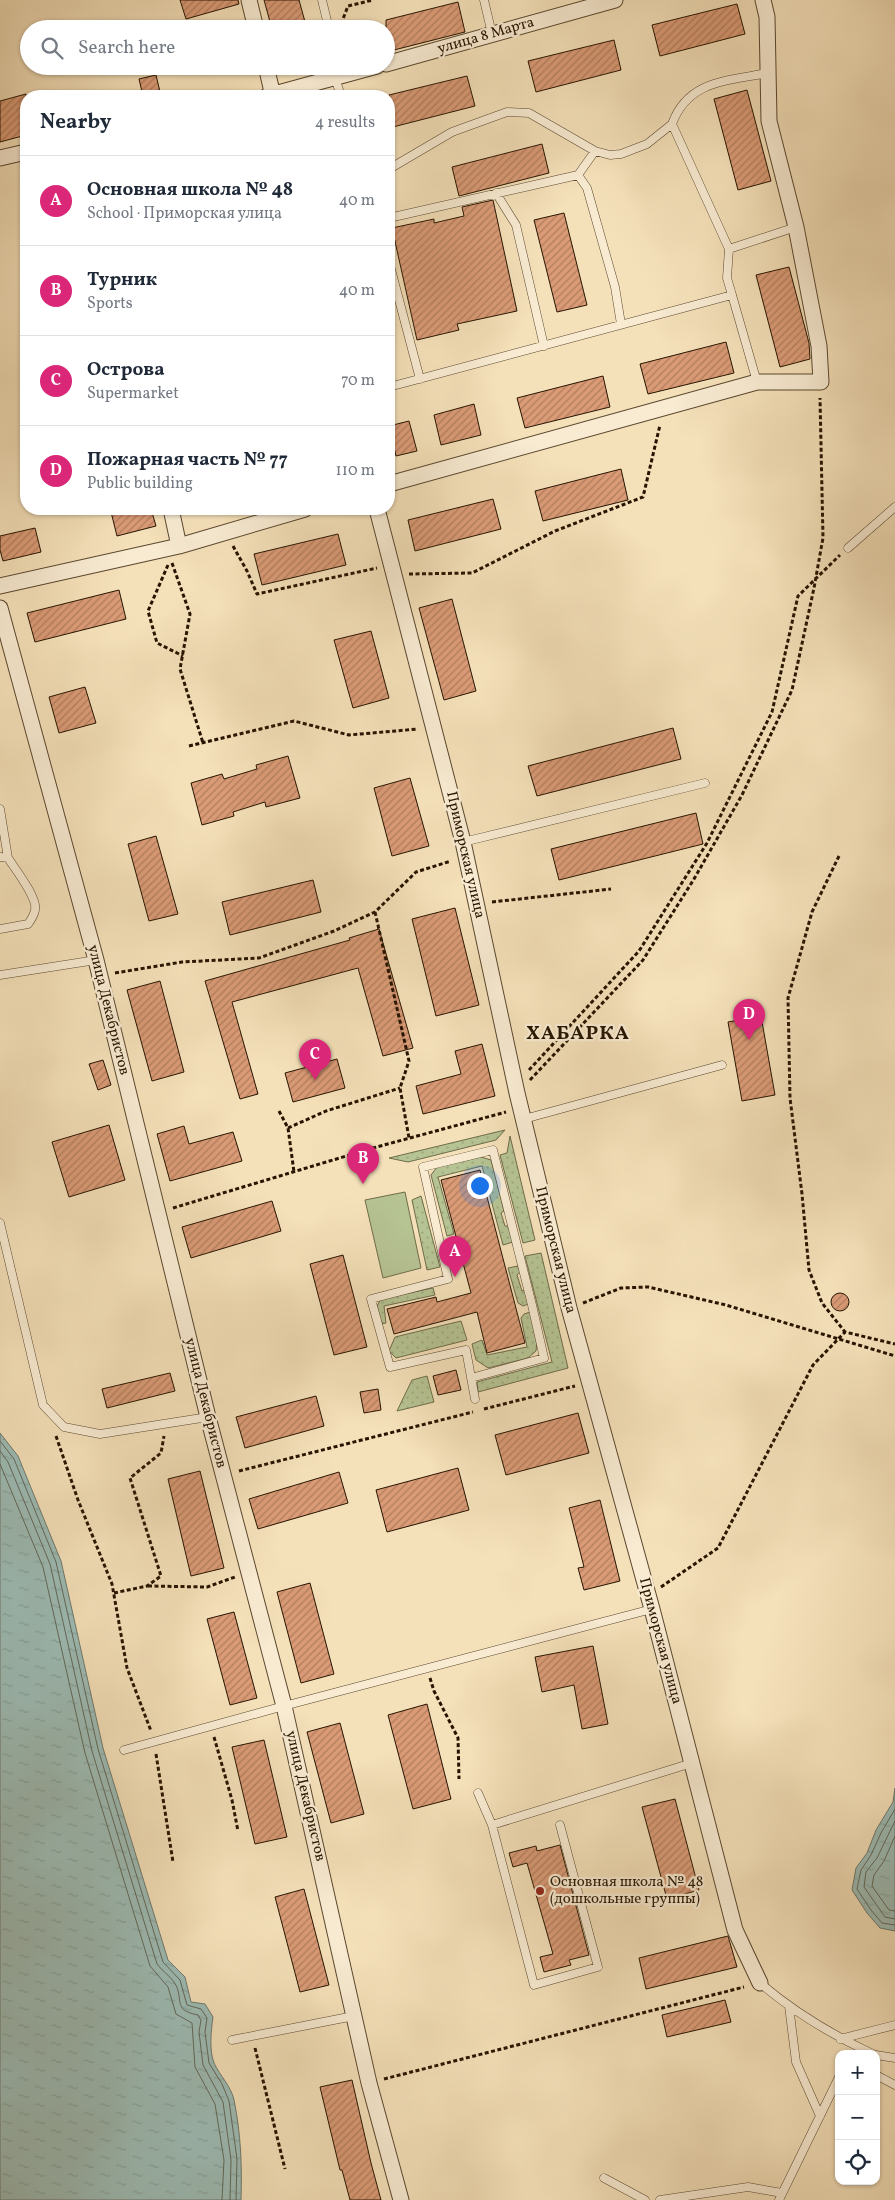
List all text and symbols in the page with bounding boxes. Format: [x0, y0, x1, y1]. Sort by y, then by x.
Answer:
street label: улица 8 Марта [435, 12, 537, 60]
search box [20, 20, 395, 75]
icon: search [38, 34, 66, 62]
text: Search here [78, 35, 175, 61]
text: Nearby [40, 108, 111, 137]
text: 4 results [315, 112, 375, 134]
text: Основная школа № 48 [87, 177, 293, 203]
text: A [50, 190, 62, 212]
text: 40 m [339, 190, 375, 212]
text: School · Приморская улица [87, 203, 282, 225]
text: Турник [87, 267, 157, 293]
text: B [51, 280, 61, 302]
text: 40 m [339, 280, 375, 302]
text: Sports [87, 293, 133, 315]
text: Острова [87, 357, 165, 383]
text: C [51, 370, 61, 392]
text: 70 m [341, 370, 375, 392]
text: Supermarket [87, 383, 179, 405]
text: Пожарная часть № 77 [87, 447, 288, 473]
text: D [50, 460, 62, 482]
text: 110 m [336, 460, 375, 482]
text: Public building [87, 473, 193, 495]
street label: Приморская улица [440, 789, 490, 921]
street label: улица Декабристов [82, 943, 134, 1077]
pin: D [733, 999, 765, 1040]
district label: ХАБАРКА [526, 1020, 630, 1048]
pin: C [299, 1039, 331, 1080]
pin: B [347, 1143, 379, 1184]
your location [467, 1173, 493, 1199]
street label: Приморская улица [529, 1184, 581, 1316]
pin: A [439, 1236, 471, 1277]
street label: улица Декабристов [179, 1336, 231, 1470]
street label: Приморская улица [633, 1575, 687, 1707]
street label: улица Декабристов [280, 1728, 330, 1864]
place label: Основная школа № 48 (дошкольные группы) [550, 1872, 703, 1910]
marker: Основная школа № 48 (дошкольные группы) [534, 1885, 546, 1897]
map controls [835, 2050, 880, 2185]
button: + [835, 2050, 880, 2095]
button: − [835, 2095, 880, 2140]
button: locate [835, 2140, 880, 2185]

